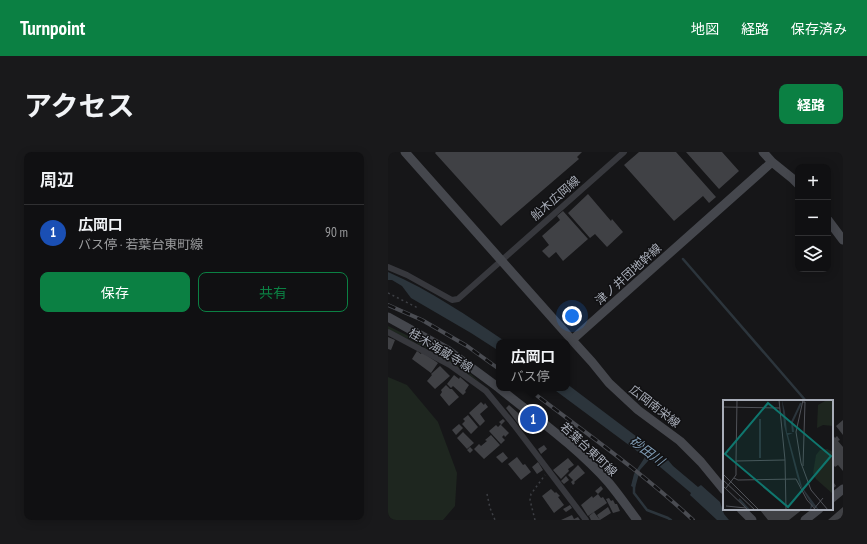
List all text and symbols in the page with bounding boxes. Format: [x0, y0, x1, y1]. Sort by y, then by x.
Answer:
text: Turnpoint [20, 16, 85, 40]
text: 地図 [691, 20, 719, 38]
text: 経路 [741, 20, 769, 38]
text: 保存済み [791, 20, 847, 38]
button: 経路 [779, 84, 843, 124]
text: アクセス [24, 87, 135, 124]
map controls [795, 164, 831, 272]
button: + [795, 164, 831, 200]
text: 周辺 [40, 169, 74, 191]
street label: 船木広岡線 [527, 173, 583, 223]
button: − [795, 200, 831, 236]
text: 広岡口 [78, 215, 123, 234]
text: 1 [50, 224, 56, 241]
text: 90 m [325, 224, 348, 241]
text: バス停 · 若葉台東町線 [78, 236, 203, 253]
button: layers [795, 236, 831, 272]
street label: 津ノ井団地幹線 [592, 240, 664, 308]
button: 保存 [40, 272, 190, 312]
button: 共有 [198, 272, 348, 312]
your location [562, 306, 582, 326]
street label: 桂木海蔵寺線 [406, 325, 476, 375]
popup [496, 339, 570, 391]
text: 広岡口 [510, 347, 556, 366]
text: バス停 [510, 368, 550, 385]
street label: 広岡南栄線 [627, 382, 683, 430]
inset map [723, 400, 833, 510]
pin: 1 [520, 404, 546, 434]
street label: 若葉台東町線 [558, 419, 620, 479]
water label: 砂田川 [626, 432, 669, 471]

